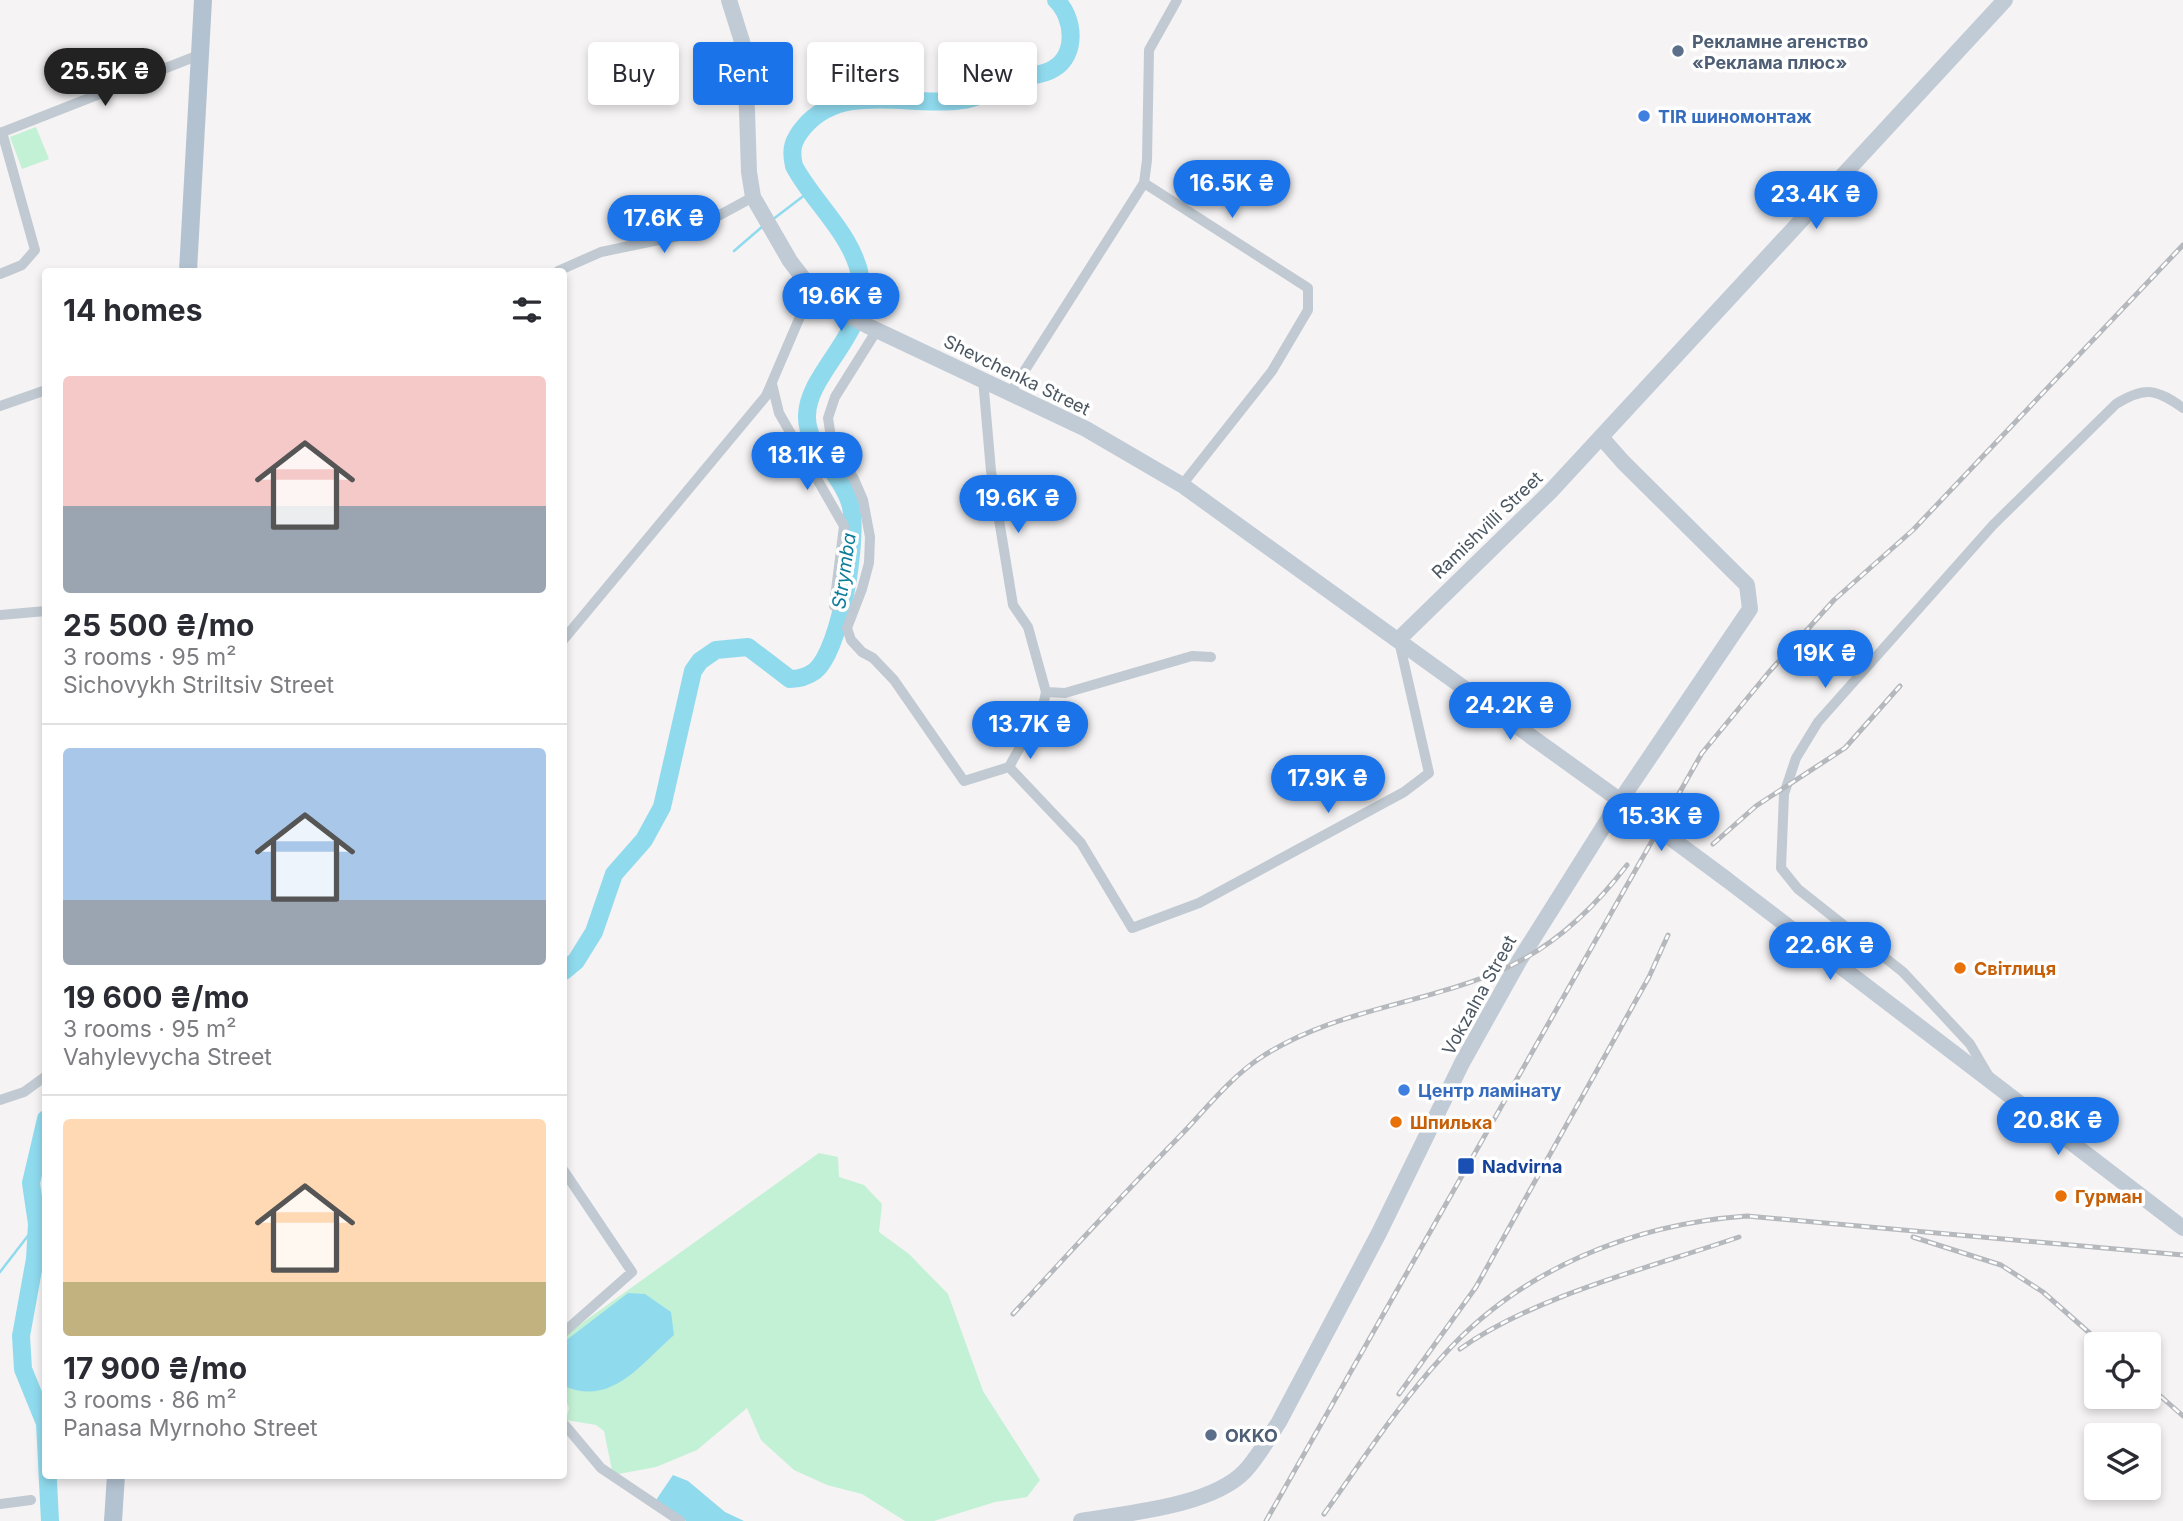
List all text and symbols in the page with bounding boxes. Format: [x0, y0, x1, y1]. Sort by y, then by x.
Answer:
place label: Рекламне агенство «Реклама плюс» [1692, 31, 1868, 73]
chip: Buy [588, 42, 679, 105]
chip: Rent [693, 42, 793, 105]
chip: Filters [807, 42, 924, 105]
chip: New [938, 42, 1037, 105]
marker: Рекламне агенство «Реклама плюс» [1670, 43, 1686, 59]
pin: 25.5K ₴ [40, 48, 170, 108]
text: 25.5K ₴ [60, 57, 150, 85]
place label: TIR шиномонтаж [1658, 106, 1812, 127]
marker: TIR шиномонтаж [1636, 108, 1652, 124]
pin: 16.5K ₴ [1167, 160, 1297, 220]
text: 16.5K ₴ [1189, 169, 1275, 197]
pin: 23.4K ₴ [1751, 172, 1881, 231]
text: 23.4K ₴ [1770, 180, 1862, 208]
pin: 17.6K ₴ [599, 196, 729, 255]
text: 17.6K ₴ [623, 204, 705, 232]
pin: 19.6K ₴ [776, 274, 906, 333]
text: 19.6K ₴ [798, 282, 884, 310]
icon: filters [508, 291, 546, 329]
text: 14 homes [63, 292, 202, 328]
street label: Shevchenka Street [940, 330, 1094, 420]
icon: home [242, 422, 368, 548]
pin: 18.1K ₴ [742, 433, 872, 492]
text: 18.1K ₴ [768, 441, 846, 469]
street label: Ramishvilli Street [1428, 467, 1547, 583]
pin: 19.6K ₴ [953, 476, 1083, 535]
text: 19.6K ₴ [975, 484, 1061, 512]
water label: Strymba [827, 531, 861, 610]
text: 25 500 ₴/mo [63, 607, 255, 643]
pin: 19K ₴ [1776, 630, 1874, 690]
text: 19K ₴ [1793, 639, 1857, 667]
text: 3 rooms · 95 m² [63, 643, 236, 671]
text: Sichovykh Striltsiv Street [63, 671, 334, 699]
pin: 24.2K ₴ [1445, 682, 1575, 742]
text: 24.2K ₴ [1465, 691, 1555, 719]
pin: 13.7K ₴ [965, 702, 1095, 761]
text: 13.7K ₴ [988, 710, 1072, 738]
pin: 17.9K ₴ [1263, 756, 1393, 815]
text: 17.9K ₴ [1287, 764, 1369, 792]
icon: home [242, 794, 368, 920]
pin: 15.3K ₴ [1596, 794, 1726, 853]
text: 15.3K ₴ [1618, 802, 1704, 830]
pin: 22.6K ₴ [1765, 922, 1895, 982]
text: 22.6K ₴ [1785, 931, 1875, 959]
street label: Vokzalna Street [1438, 932, 1521, 1058]
place label: Світлиця [1974, 958, 2056, 979]
marker: Світлиця [1952, 960, 1968, 976]
text: 19 600 ₴/mo [63, 979, 249, 1015]
text: 3 rooms · 95 m² [63, 1015, 236, 1043]
text: Vahylevycha Street [63, 1043, 272, 1071]
place label: Центр ламінату [1418, 1080, 1562, 1101]
marker: Центр ламінату [1396, 1082, 1412, 1098]
pin: 20.8K ₴ [1993, 1098, 2123, 1157]
text: 20.8K ₴ [2013, 1106, 2103, 1134]
place label: Шпилька [1410, 1112, 1492, 1133]
marker: Шпилька [1388, 1114, 1404, 1130]
marker: Nadvirna [1456, 1156, 1476, 1176]
place label: Nadvirna [1482, 1156, 1563, 1177]
icon: home [242, 1165, 368, 1291]
place label: Гурман [2075, 1186, 2143, 1207]
marker: Гурман [2053, 1188, 2069, 1204]
map controls [2084, 1332, 2161, 1500]
button: locate [2084, 1332, 2161, 1409]
text: 17 900 ₴/mo [63, 1350, 247, 1386]
text: 3 rooms · 86 m² [63, 1386, 237, 1414]
text: Panasa Myrnoho Street [63, 1414, 318, 1442]
button: layers [2084, 1423, 2161, 1500]
place label: OKKO [1225, 1425, 1278, 1446]
marker: OKKO [1203, 1427, 1219, 1443]

